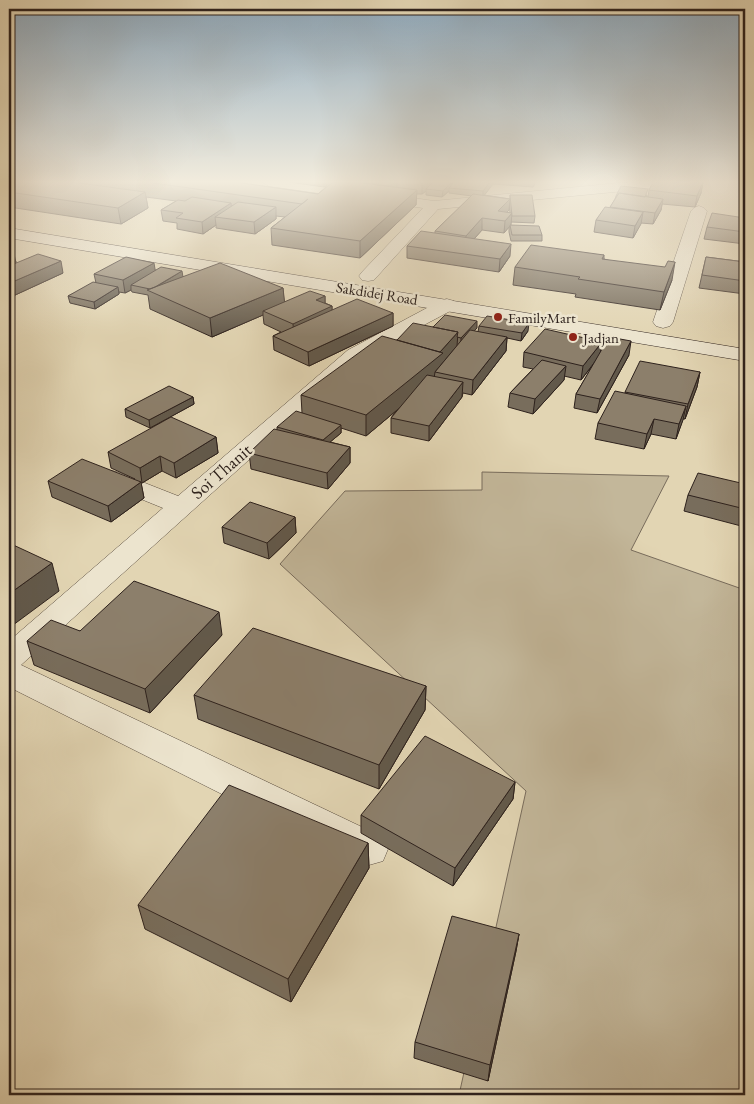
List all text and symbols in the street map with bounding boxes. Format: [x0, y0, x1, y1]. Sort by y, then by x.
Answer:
street label: Sakdidej Road [335, 277, 420, 309]
place label: FamilyMart [508, 308, 576, 327]
marker: FamilyMart [492, 311, 504, 323]
place label: Jadjan [581, 328, 619, 347]
marker: Jadjan [567, 331, 579, 343]
street label: Soi Thanit [186, 438, 256, 504]

